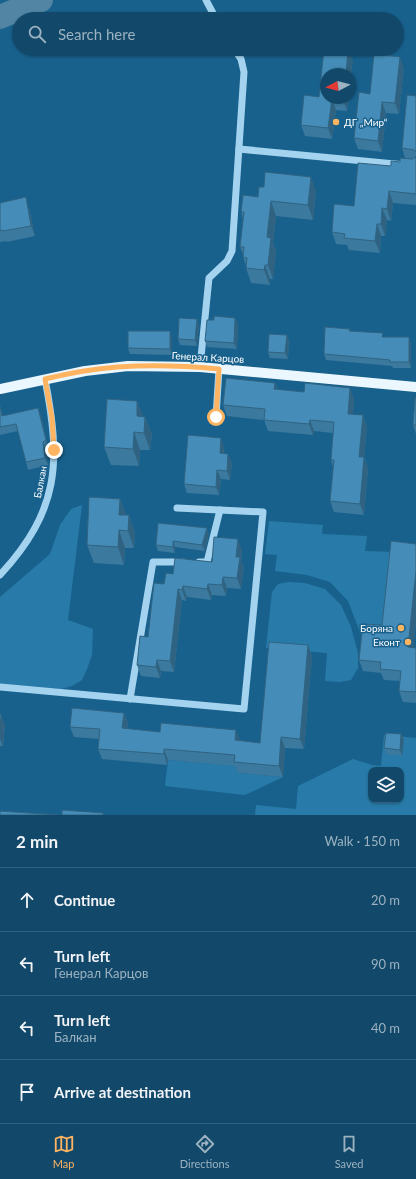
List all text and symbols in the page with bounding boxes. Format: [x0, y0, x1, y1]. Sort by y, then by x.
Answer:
search box [12, 12, 404, 56]
icon: search [26, 23, 48, 45]
text: Search here [58, 25, 135, 43]
north arrow [320, 68, 356, 104]
place label: ДГ „Мир“ [344, 116, 388, 128]
marker: ДГ „Мир“ [331, 117, 341, 127]
street label: Генерал Карцов [171, 349, 245, 365]
route start [207, 408, 225, 426]
route end [45, 441, 63, 459]
street label: Балкан [31, 465, 49, 499]
place label: Боряна [360, 622, 393, 634]
marker: Боряна [396, 623, 406, 633]
place label: Еконт [373, 636, 400, 648]
marker: Еконт [403, 637, 413, 647]
map controls [368, 767, 404, 803]
button: layers [368, 767, 404, 803]
text: 2 min [16, 831, 58, 852]
text: Walk · 150 m [324, 833, 400, 849]
icon: ahead [16, 889, 38, 911]
text: Continue [54, 891, 115, 909]
text: 20 m [371, 892, 400, 908]
text: Turn left [54, 947, 110, 965]
icon: left [16, 953, 38, 975]
text: 90 m [371, 956, 400, 972]
text: Генерал Карцов [54, 965, 148, 981]
text: Turn left [54, 1011, 110, 1029]
icon: left [16, 1017, 38, 1039]
text: 40 m [371, 1020, 400, 1036]
text: Балкан [54, 1029, 97, 1045]
icon: arrive [16, 1081, 38, 1103]
text: Arrive at destination [54, 1083, 191, 1101]
tab: Map [53, 1133, 75, 1170]
tab: Directions [180, 1133, 229, 1170]
tab: Saved [335, 1133, 363, 1170]

